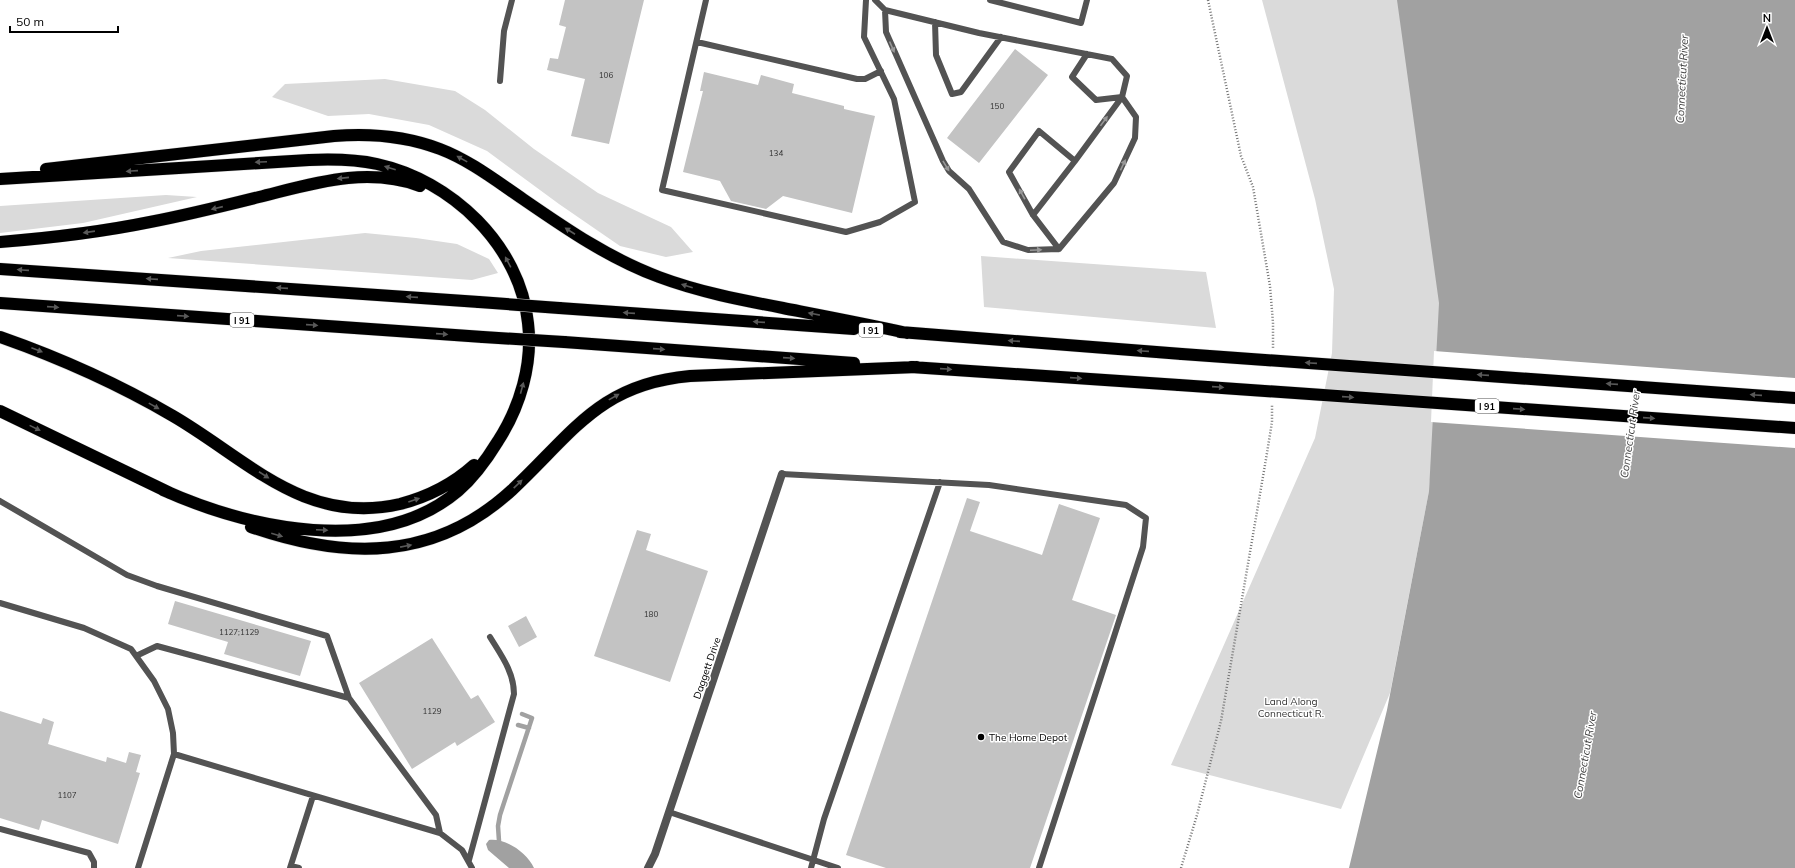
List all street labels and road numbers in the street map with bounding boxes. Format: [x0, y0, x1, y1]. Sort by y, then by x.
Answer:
road number: I 91 [230, 313, 254, 327]
road number: I 91 [859, 323, 883, 337]
road number: I 91 [1475, 399, 1499, 413]
street label: Daggett Drive [690, 635, 724, 701]

